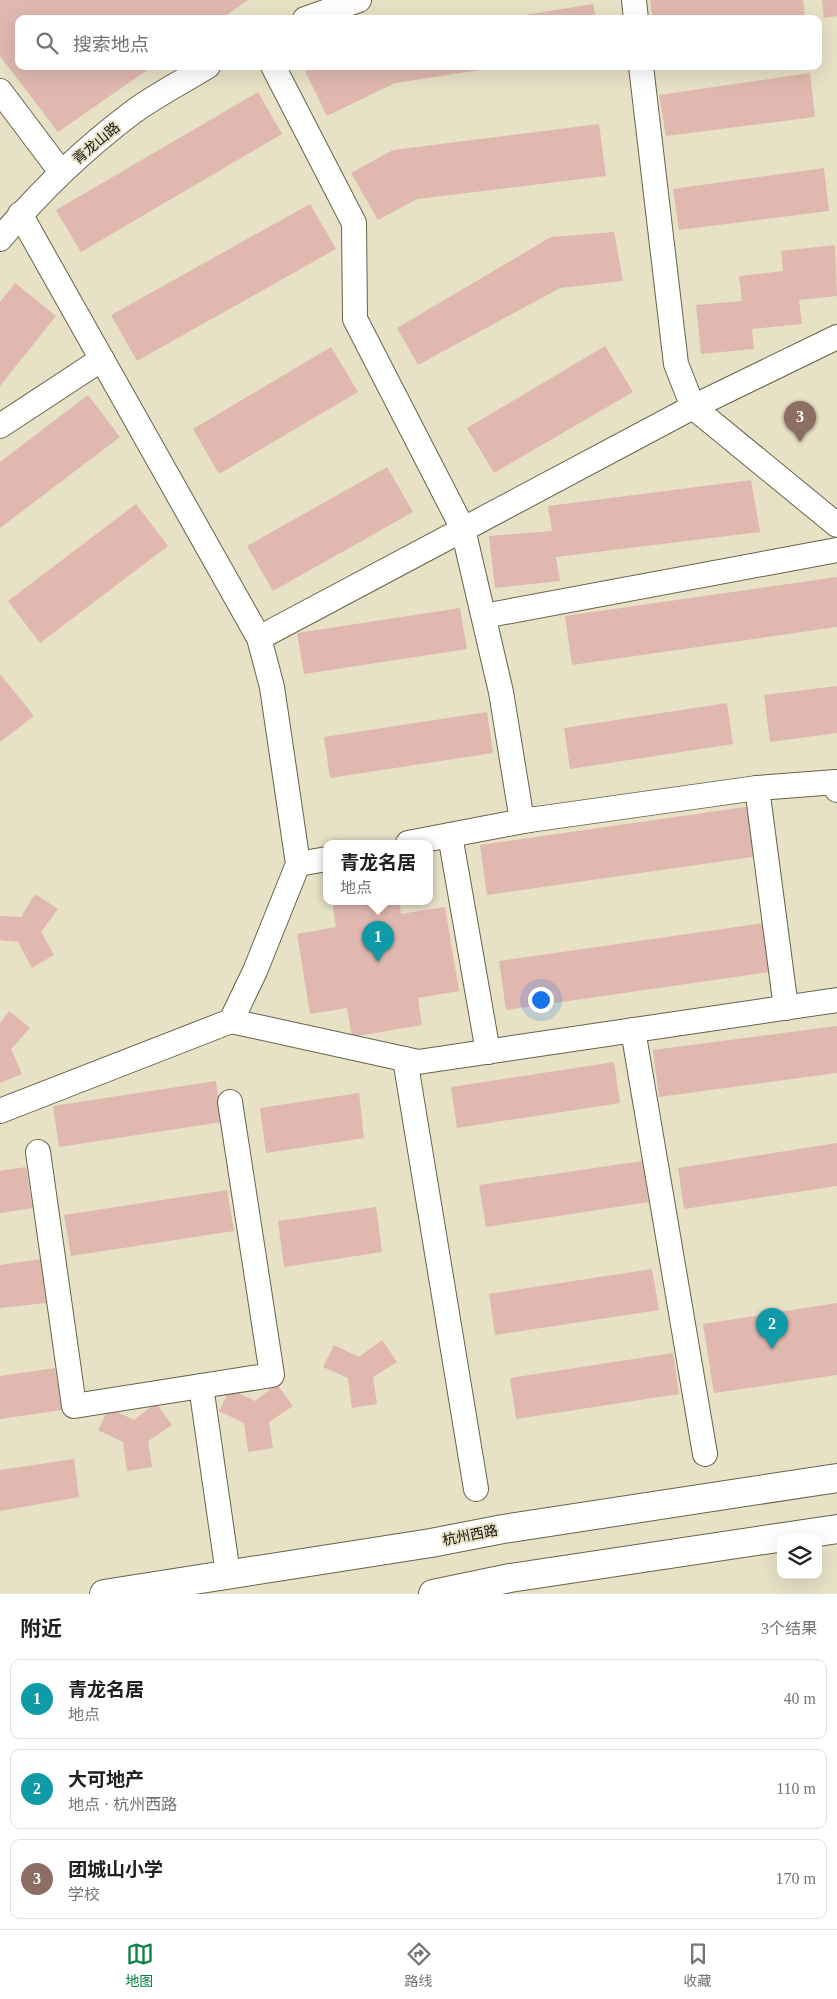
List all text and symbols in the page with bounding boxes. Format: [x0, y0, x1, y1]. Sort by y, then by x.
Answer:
search box [15, 15, 822, 70]
icon: search [33, 29, 61, 57]
text: 搜索地点 [73, 34, 149, 55]
street label: 青龙山路 [69, 119, 123, 167]
pin: 3 [784, 401, 816, 442]
popup [323, 840, 433, 905]
text: 青龙名居 [340, 852, 416, 873]
text: 地点 [340, 879, 372, 896]
pin: 1 [362, 921, 394, 962]
your location [528, 987, 554, 1013]
pin: 2 [756, 1308, 788, 1349]
street label: 杭州西路 [441, 1522, 499, 1548]
map controls [777, 1534, 822, 1579]
button: layers [777, 1534, 822, 1579]
text: 附近 [20, 1617, 62, 1641]
text: 3个结果 [761, 1620, 817, 1637]
text: 青龙名居 [68, 1679, 144, 1700]
text: 1 [33, 1690, 41, 1707]
text: 40 m [784, 1690, 816, 1707]
text: 地点 [68, 1706, 100, 1723]
text: 大可地产 [68, 1769, 144, 1790]
text: 2 [33, 1780, 41, 1797]
text: 110 m [776, 1780, 816, 1797]
text: 地点 · 杭州西路 [68, 1796, 177, 1813]
text: 团城山小学 [68, 1859, 163, 1880]
text: 3 [33, 1870, 41, 1887]
text: 170 m [776, 1870, 816, 1887]
text: 学校 [68, 1886, 100, 1903]
tab: 地图 [126, 1940, 154, 1990]
tab: 路线 [405, 1940, 433, 1990]
tab: 收藏 [684, 1940, 712, 1990]

